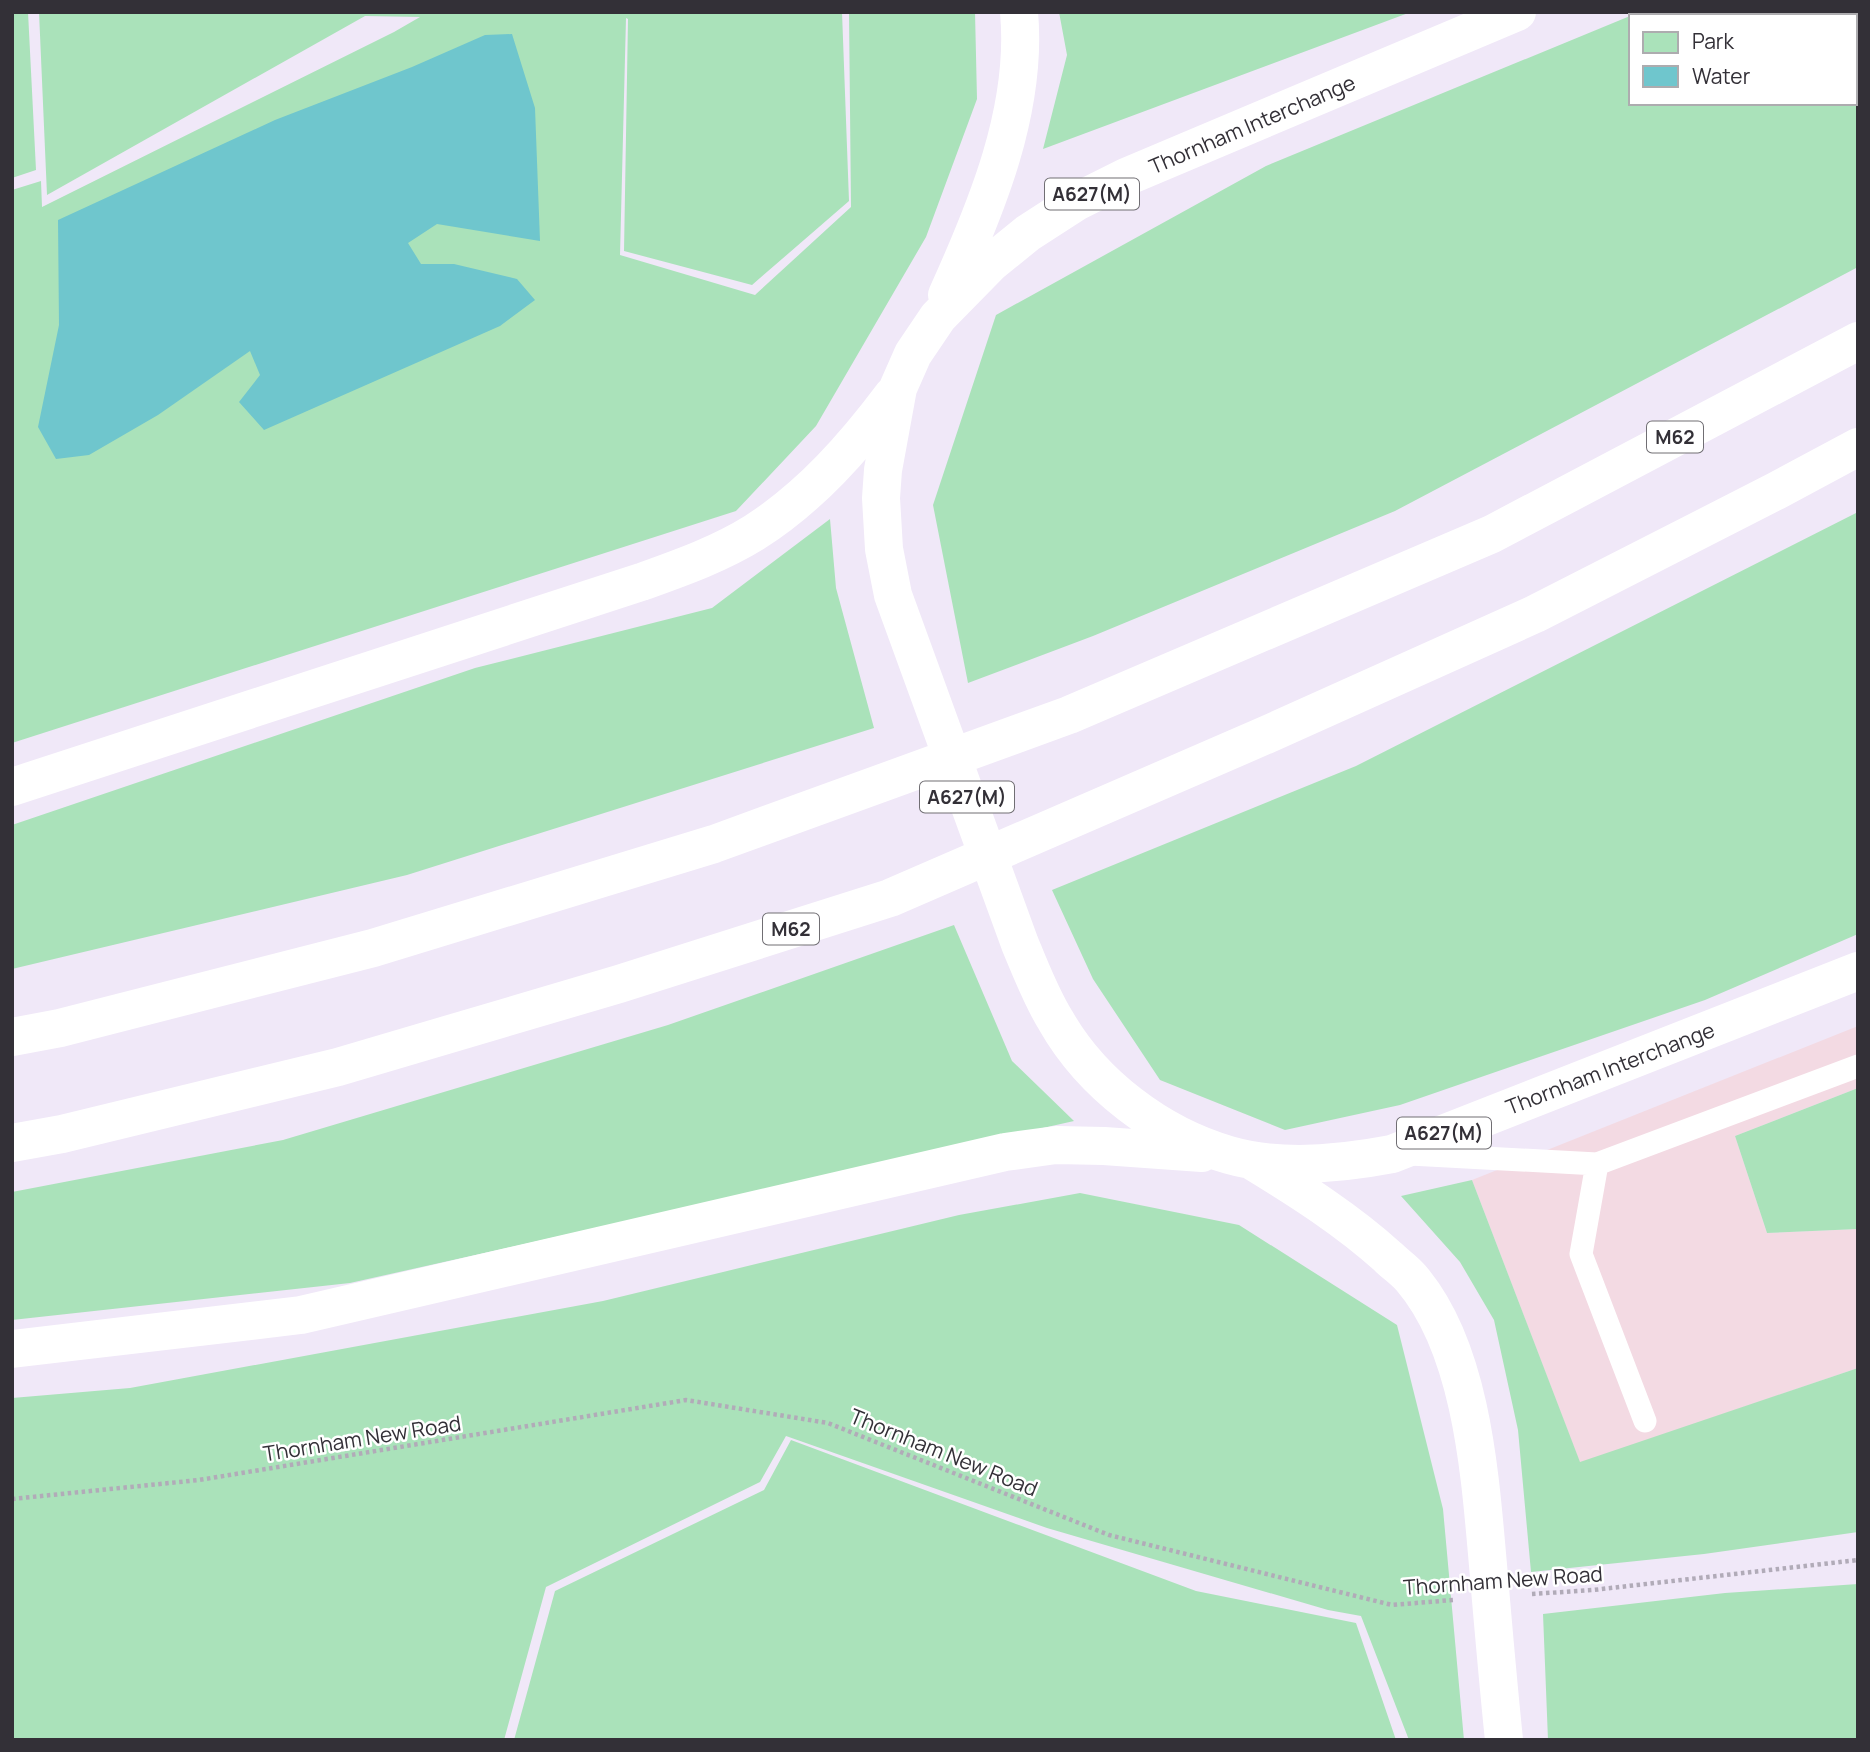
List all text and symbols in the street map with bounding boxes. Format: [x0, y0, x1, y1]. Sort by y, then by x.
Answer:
legend [1629, 14, 1856, 105]
text: Park [1692, 27, 1734, 55]
text: Water [1692, 62, 1751, 90]
street label: Thornham Interchange [1145, 68, 1359, 180]
road number: A627(M) [1045, 178, 1139, 210]
road number: M62 [1647, 422, 1703, 452]
road number: A627(M) [920, 782, 1014, 812]
road number: M62 [763, 914, 819, 945]
street label: Thornham Interchange [1502, 1015, 1718, 1121]
road number: A627(M) [1397, 1118, 1491, 1148]
street label: Thornham New Road [846, 1402, 1042, 1502]
street label: Thornham New Road [261, 1409, 463, 1467]
street label: Thornham New Road [1402, 1559, 1604, 1601]

